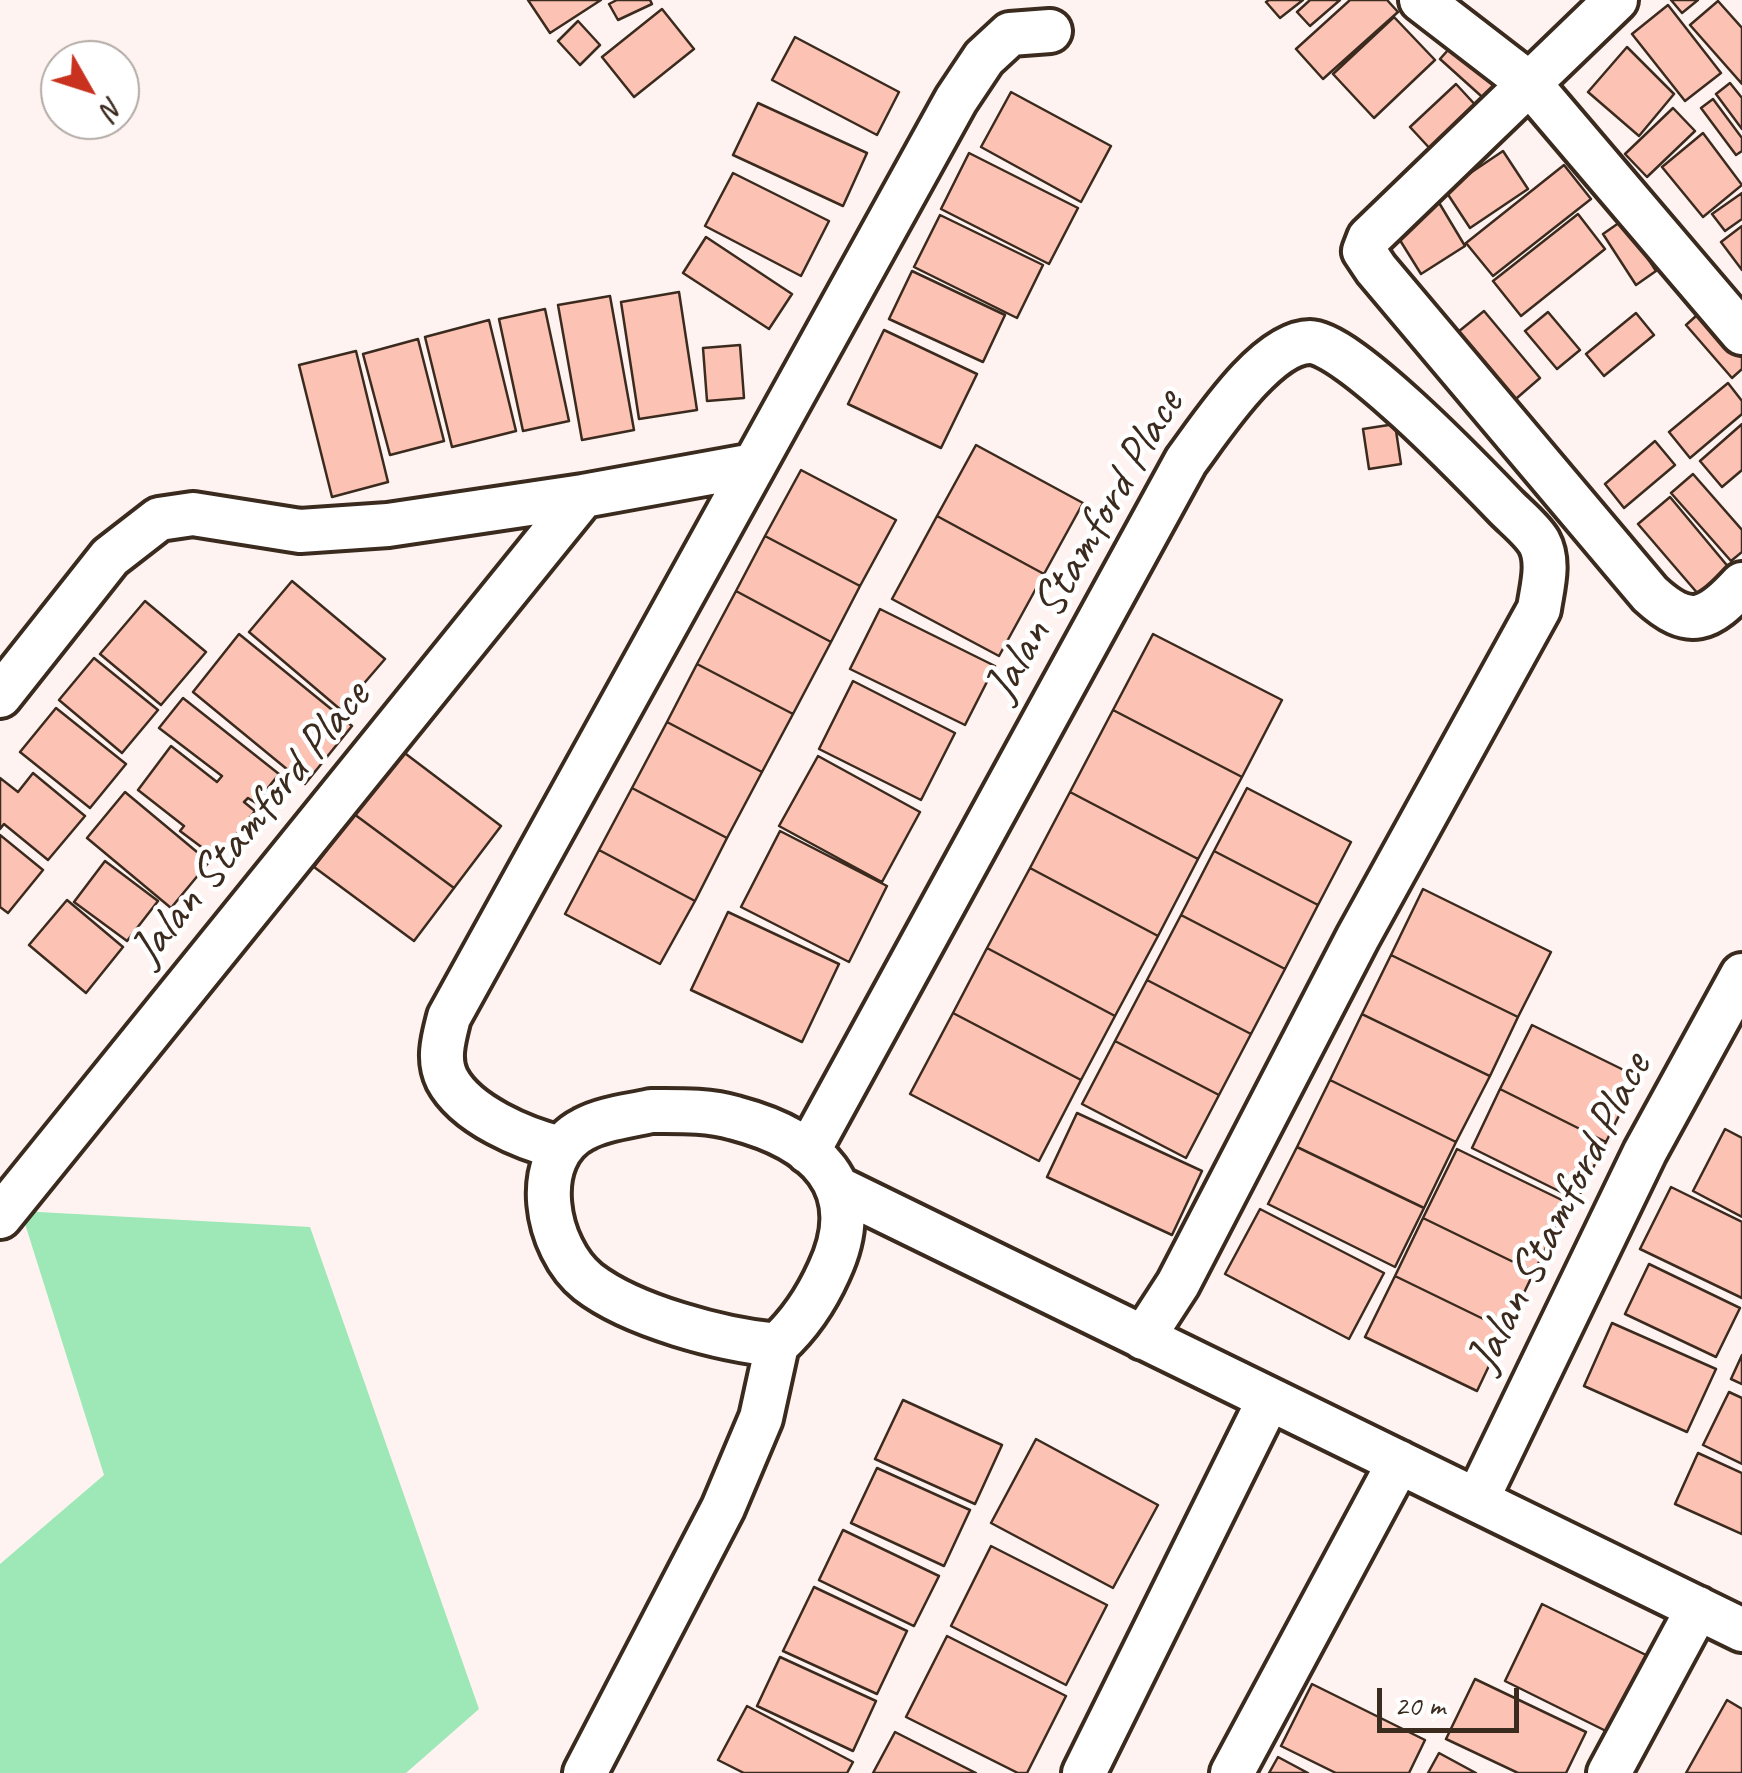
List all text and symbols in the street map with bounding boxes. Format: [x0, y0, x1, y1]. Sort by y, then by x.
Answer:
north arrow [40, 40, 140, 140]
text: N [93, 90, 131, 126]
street label: Jalan Stamford Place [973, 380, 1197, 712]
street label: Jalan Stamford Place [119, 670, 383, 978]
street label: Jalan Stamford Place [1455, 1044, 1665, 1382]
scale bar [1382, 1668, 1524, 1730]
text: 20 m [1394, 1686, 1445, 1724]

